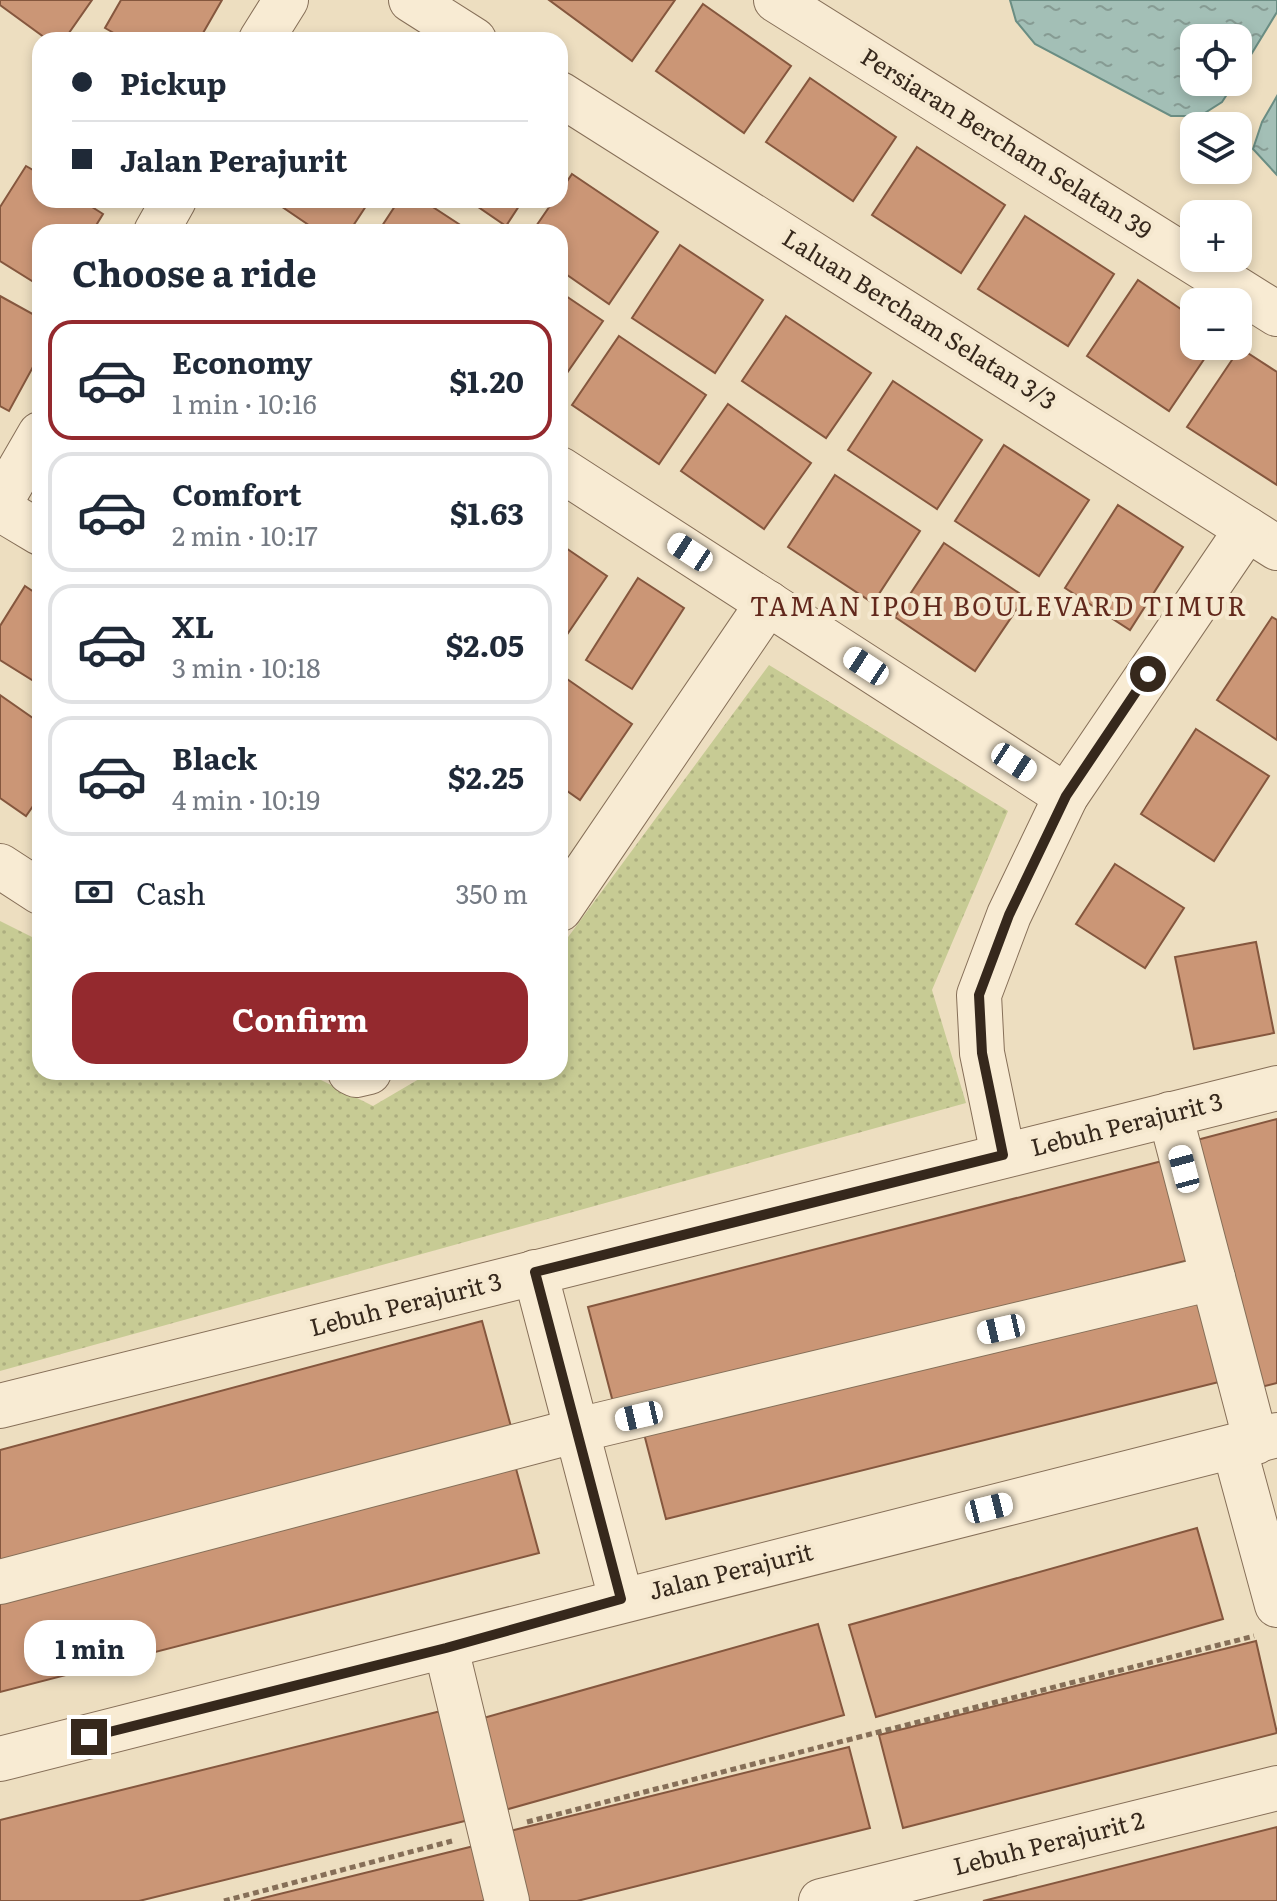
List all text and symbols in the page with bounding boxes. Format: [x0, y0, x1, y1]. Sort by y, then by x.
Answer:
map controls [1180, 24, 1252, 360]
button: locate [1180, 24, 1252, 96]
street label: Persiaran Bercham Selatan 39 [855, 38, 1160, 246]
text: Pickup [120, 60, 227, 104]
button: layers [1180, 112, 1252, 184]
text: Jalan Perajurit [120, 137, 347, 181]
button: + [1180, 200, 1252, 272]
street label: Laluan Bercham Selatan 3/3 [777, 219, 1064, 417]
text: Choose a ride [72, 245, 317, 298]
button: − [1180, 288, 1252, 360]
text: Economy [172, 339, 312, 383]
icon: car [76, 344, 148, 416]
text: $1.20 [449, 358, 524, 402]
text: 1 min · 10:16 [172, 383, 317, 422]
text: Comfort [172, 471, 302, 515]
icon: car [76, 476, 148, 548]
text: $1.63 [450, 490, 524, 534]
text: 2 min · 10:17 [172, 515, 318, 554]
car [663, 529, 717, 575]
district label: TAMAN IPOH BOULEVARD TIMUR [750, 585, 1248, 624]
text: XL [172, 603, 214, 647]
icon: car [76, 608, 148, 680]
text: $2.05 [446, 622, 524, 666]
car [839, 643, 893, 689]
text: 3 min · 10:18 [172, 647, 321, 686]
route start [1130, 656, 1166, 692]
text: Black [172, 735, 257, 779]
car [987, 739, 1041, 785]
icon: car [76, 740, 148, 812]
text: $2.25 [448, 754, 524, 798]
text: 4 min · 10:19 [172, 779, 320, 818]
icon: cash [72, 870, 116, 914]
text: Cash [136, 870, 206, 914]
text: 350 m [455, 873, 528, 912]
button: Confirm [72, 972, 528, 1064]
street label: Lebuh Perajurit 3 [1027, 1082, 1226, 1163]
car [1166, 1143, 1202, 1195]
street label: Lebuh Perajurit 3 [306, 1262, 505, 1343]
car [975, 1312, 1027, 1346]
car [613, 1399, 665, 1433]
car [963, 1491, 1015, 1525]
street label: Jalan Perajurit [645, 1532, 816, 1607]
callout: 1 min [23, 1621, 155, 1677]
text: 1 min [55, 1628, 125, 1667]
route end [71, 1719, 107, 1755]
street label: Lebuh Perajurit 2 [949, 1801, 1148, 1882]

